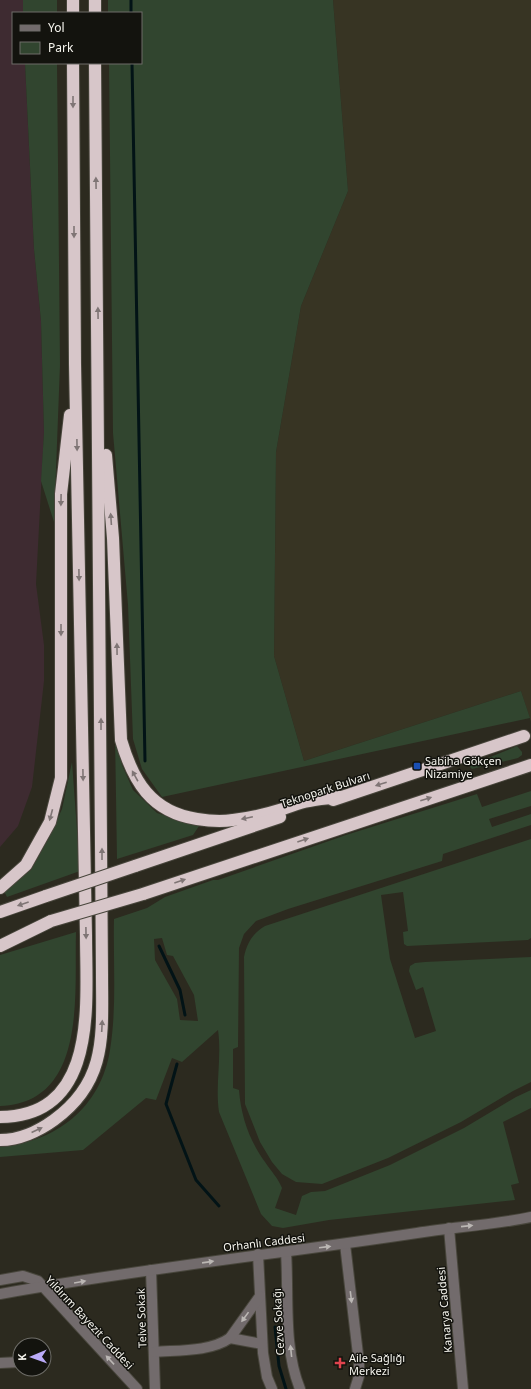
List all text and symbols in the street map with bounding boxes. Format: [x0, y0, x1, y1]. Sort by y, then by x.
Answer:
legend [12, 12, 142, 64]
text: Yol [48, 19, 65, 36]
text: Park [48, 39, 74, 56]
one-way arrow [70, 96, 76, 109]
one-way arrow [93, 176, 99, 189]
one-way arrow [71, 226, 77, 239]
one-way arrow [95, 306, 101, 319]
one-way arrow [73, 439, 80, 451]
one-way arrow [58, 494, 64, 507]
one-way arrow [108, 513, 115, 525]
one-way arrow [76, 569, 82, 582]
one-way arrow [58, 624, 64, 637]
one-way arrow [114, 642, 120, 655]
one-way arrow [98, 717, 104, 730]
place label: Sabiha Gökçen Nizamiye [425, 753, 501, 781]
marker: Sabiha Gökçen Nizamiye [412, 761, 422, 771]
street label: Teknopark Bulvarı [278, 767, 372, 811]
one-way arrow [80, 769, 86, 782]
one-way arrow [131, 770, 138, 782]
one-way arrow [374, 781, 386, 787]
one-way arrow [421, 796, 433, 802]
one-way arrow [48, 809, 54, 821]
one-way arrow [241, 815, 253, 821]
one-way arrow [297, 837, 309, 843]
one-way arrow [98, 848, 105, 860]
one-way arrow [174, 878, 186, 884]
one-way arrow [17, 901, 29, 907]
one-way arrow [83, 927, 89, 940]
one-way arrow [98, 1020, 105, 1032]
one-way arrow [32, 1127, 43, 1133]
one-way arrow [461, 1223, 473, 1230]
street label: Orhanlı Caddesi [222, 1230, 306, 1254]
one-way arrow [319, 1243, 331, 1250]
one-way arrow [202, 1259, 215, 1265]
street label: Kanarya Caddesi [433, 1266, 455, 1354]
street label: Yıldırım Bayezit Caddesi [43, 1272, 137, 1372]
one-way arrow [74, 1278, 86, 1284]
street label: Telve Sokak [132, 1288, 150, 1348]
street label: Cezve Sokağı [269, 1288, 287, 1356]
one-way arrow [348, 1290, 354, 1303]
one-way arrow [241, 1312, 249, 1322]
north arrow [12, 1337, 52, 1377]
one-way arrow [288, 1345, 295, 1357]
place label: Aile Sağlığı Merkezi [349, 1350, 405, 1378]
text: K [14, 1353, 29, 1361]
one-way arrow [106, 1355, 115, 1365]
marker: Aile Sağlığı Merkezi [334, 1357, 346, 1369]

